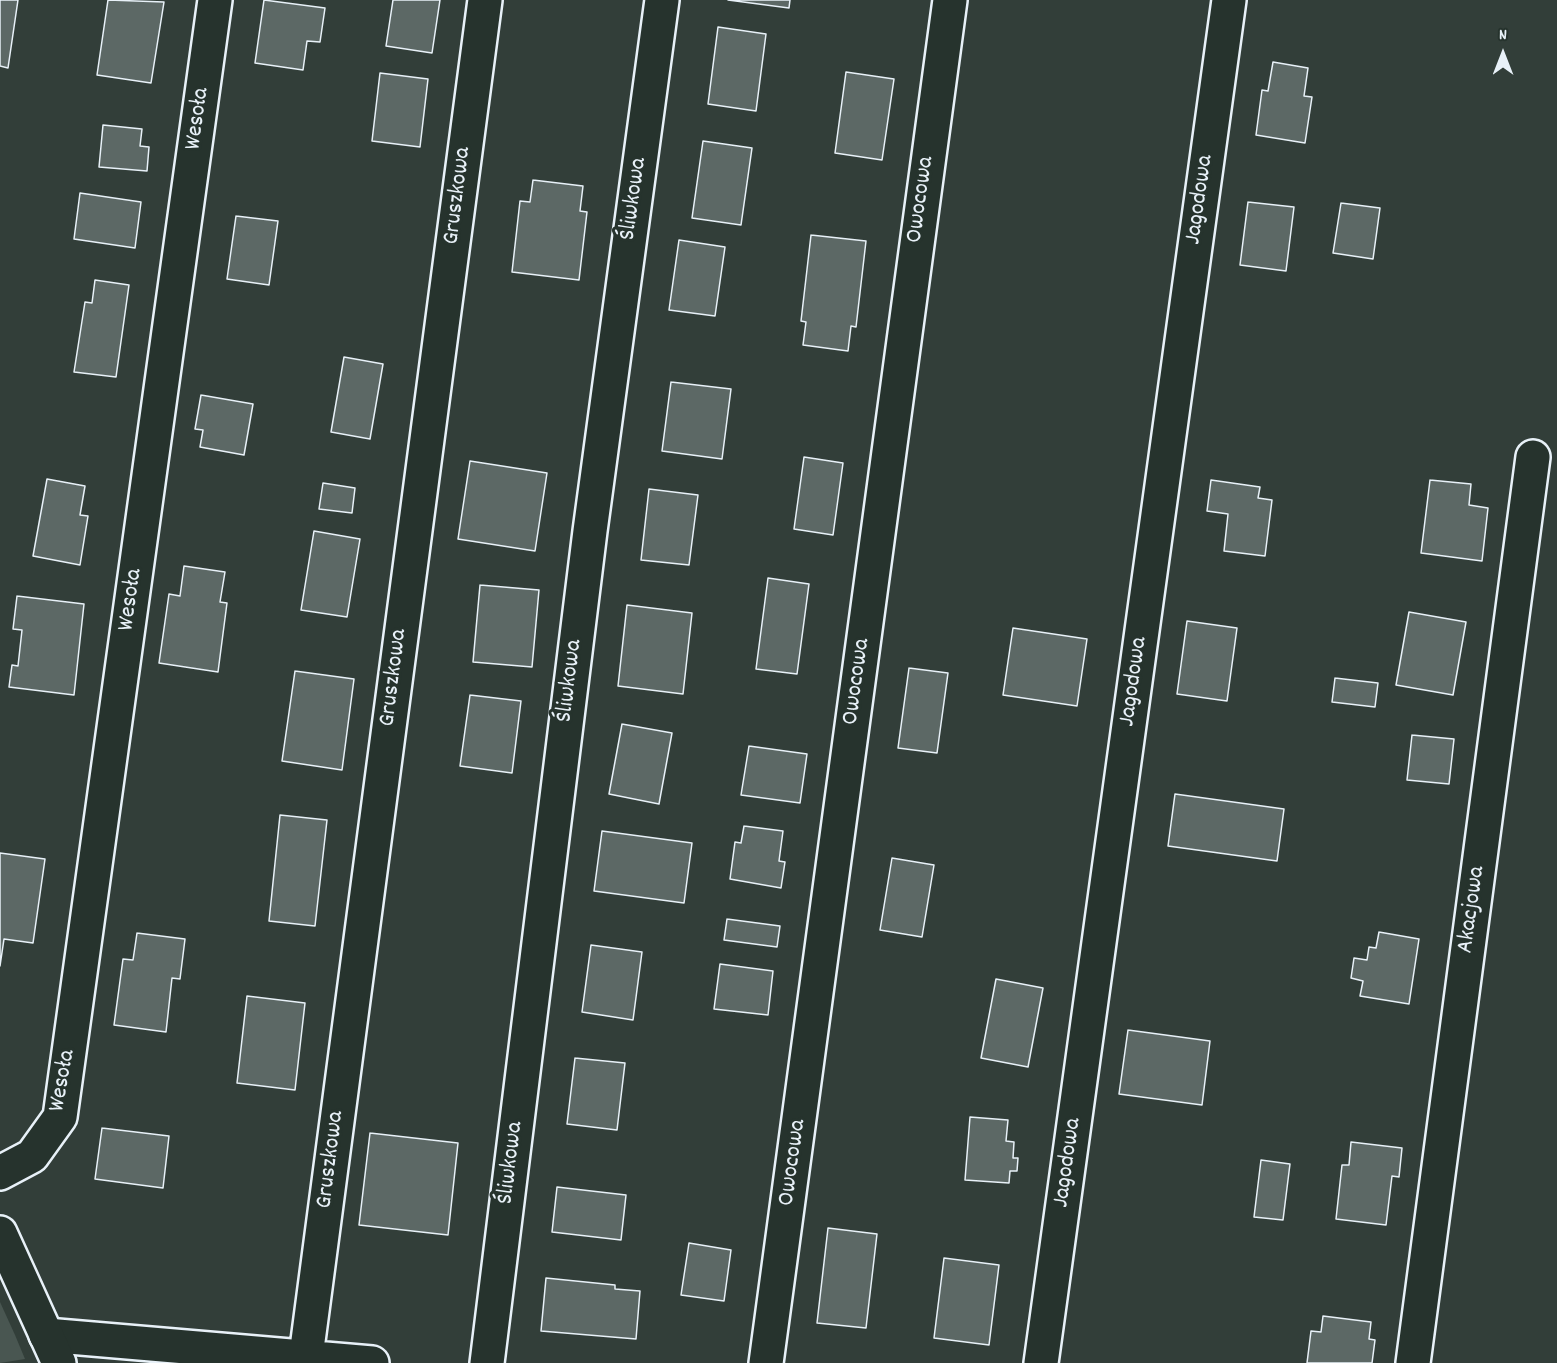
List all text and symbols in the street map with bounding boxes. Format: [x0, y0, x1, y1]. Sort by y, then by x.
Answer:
north arrow [1473, 24, 1533, 84]
text: N [1499, 24, 1507, 47]
street label: Wesoła [180, 86, 218, 152]
street label: Gruszkowa [439, 146, 479, 246]
street label: Jagodowa [1180, 154, 1222, 246]
street label: Owocowa [902, 155, 942, 245]
street label: Śliwkowa [615, 156, 655, 242]
street label: Wesoła [113, 567, 151, 633]
street label: Gruszkowa [375, 628, 415, 728]
street label: Jagodowa [1114, 636, 1156, 728]
street label: Owocowa [838, 637, 878, 727]
street label: Śliwkowa [552, 638, 590, 724]
street label: Akacjowa [1453, 865, 1493, 955]
street label: Wesoła [44, 1048, 84, 1114]
street label: Gruszkowa [312, 1110, 352, 1210]
street label: Jagodowa [1048, 1117, 1090, 1209]
street label: Owocowa [774, 1118, 814, 1208]
street label: Śliwkowa [493, 1120, 531, 1206]

